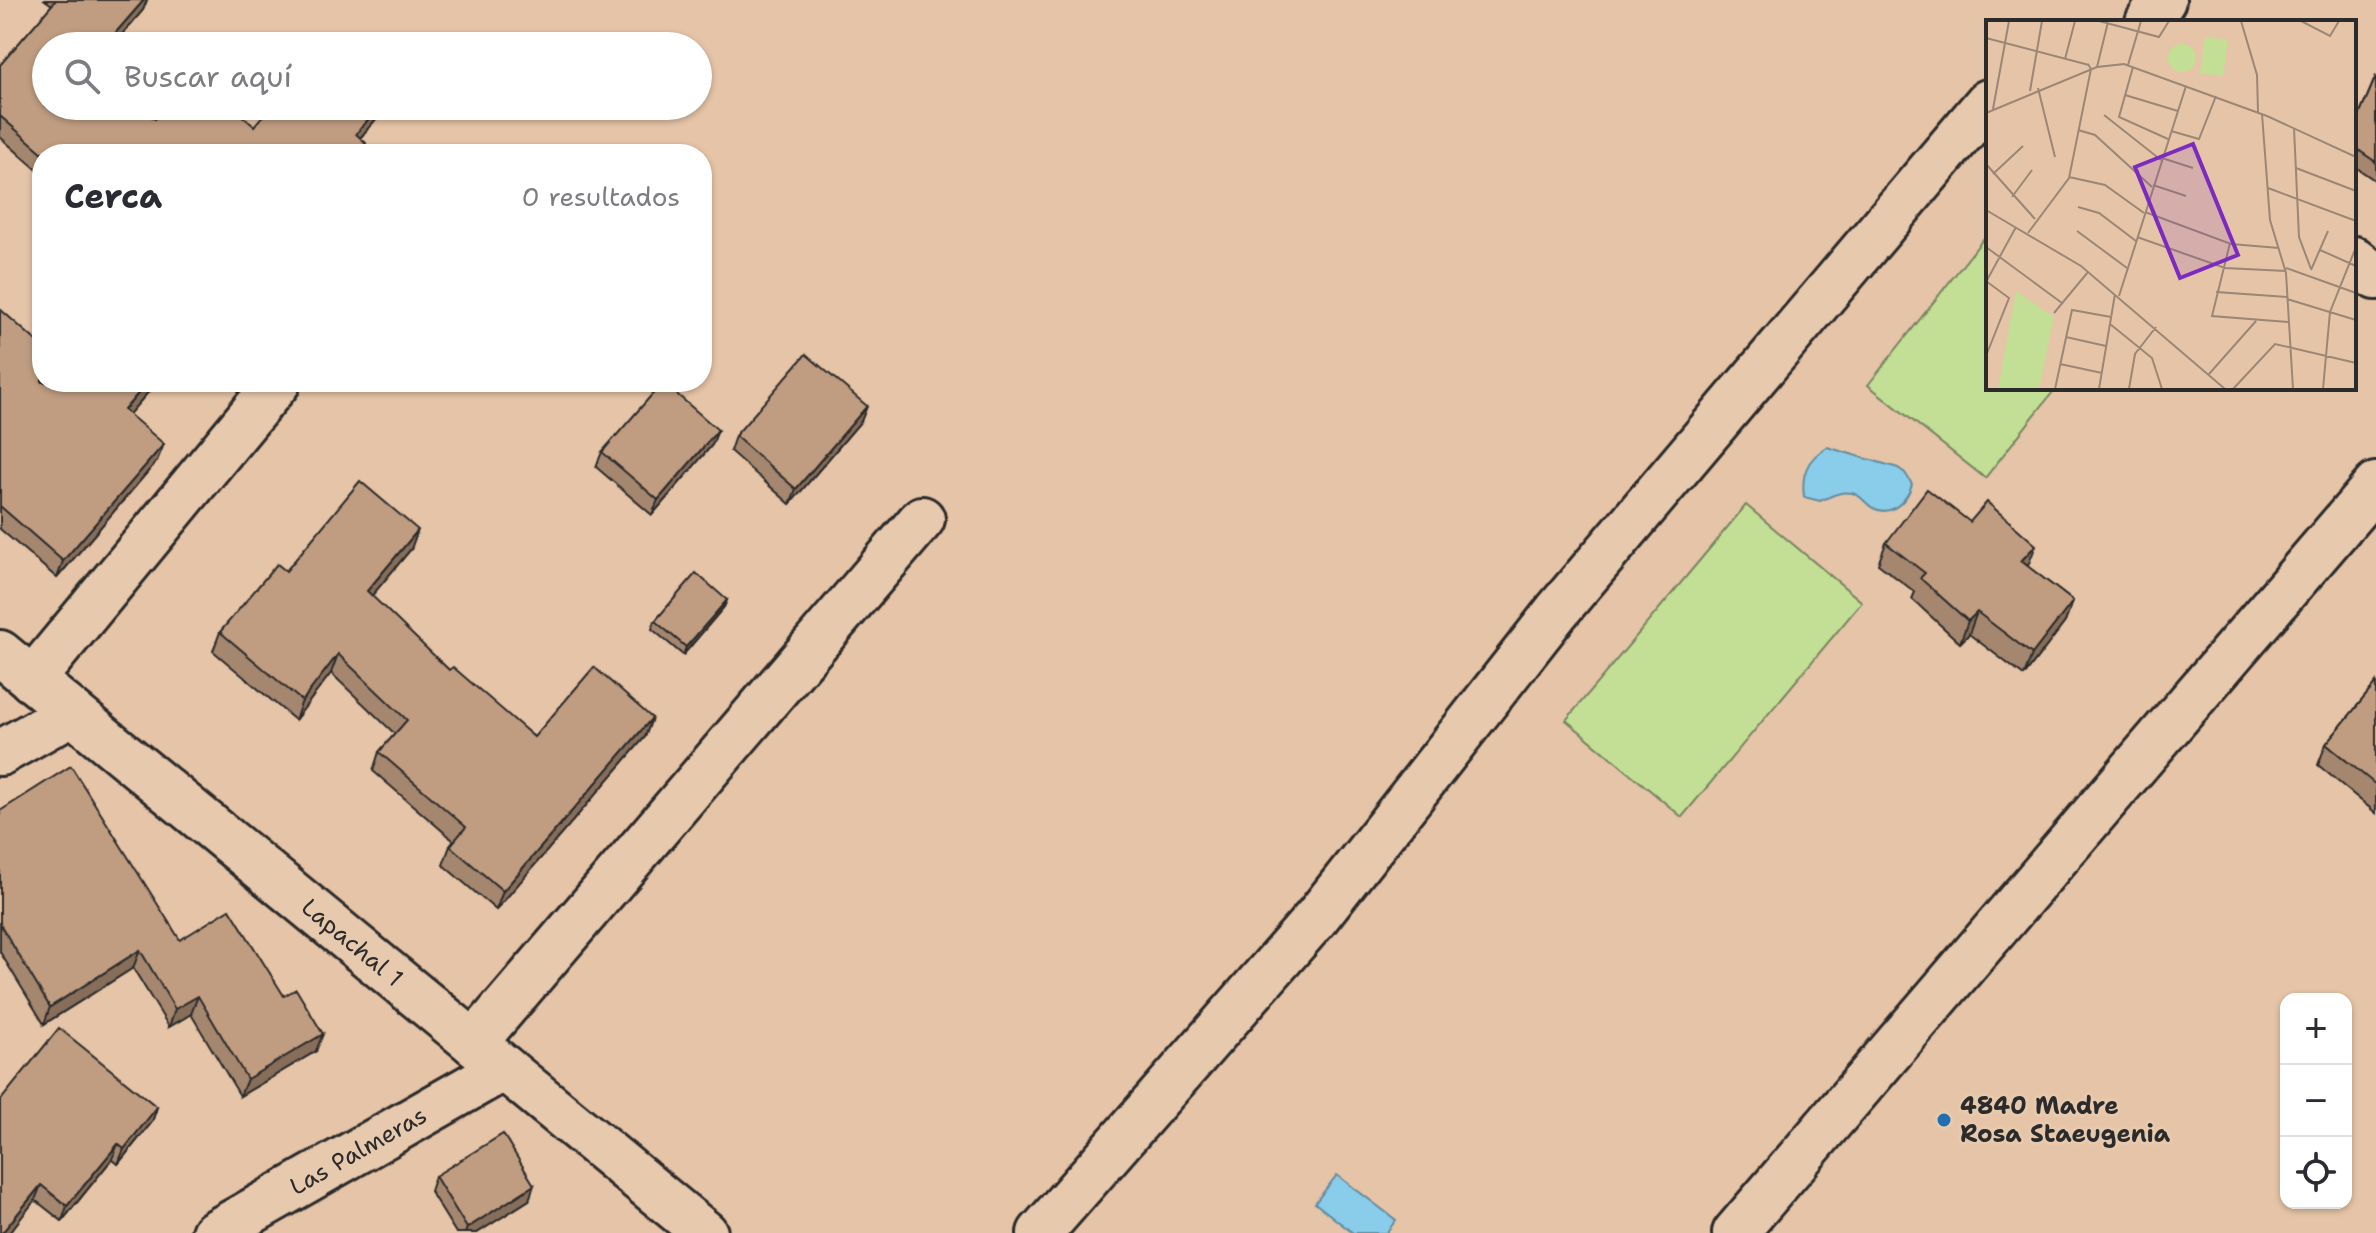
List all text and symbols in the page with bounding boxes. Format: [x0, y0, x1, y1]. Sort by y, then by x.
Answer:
inset map [1986, 20, 2356, 390]
search box [32, 32, 712, 120]
icon: search [60, 54, 104, 98]
text: Buscar aquí [124, 56, 292, 97]
text: Cerca [64, 173, 162, 219]
text: 0 resultados [521, 179, 680, 214]
street label: Lapachal 1 [295, 891, 410, 994]
map controls [2280, 993, 2352, 1209]
button: + [2280, 993, 2352, 1065]
button: − [2280, 1065, 2352, 1137]
place label: 4840 Madre Rosa Staeugenia [1960, 1090, 2171, 1150]
street label: Las Palmeras [284, 1099, 433, 1203]
marker: 4840 Madre Rosa Staeugenia [1935, 1111, 1953, 1129]
button: locate [2280, 1137, 2352, 1209]

